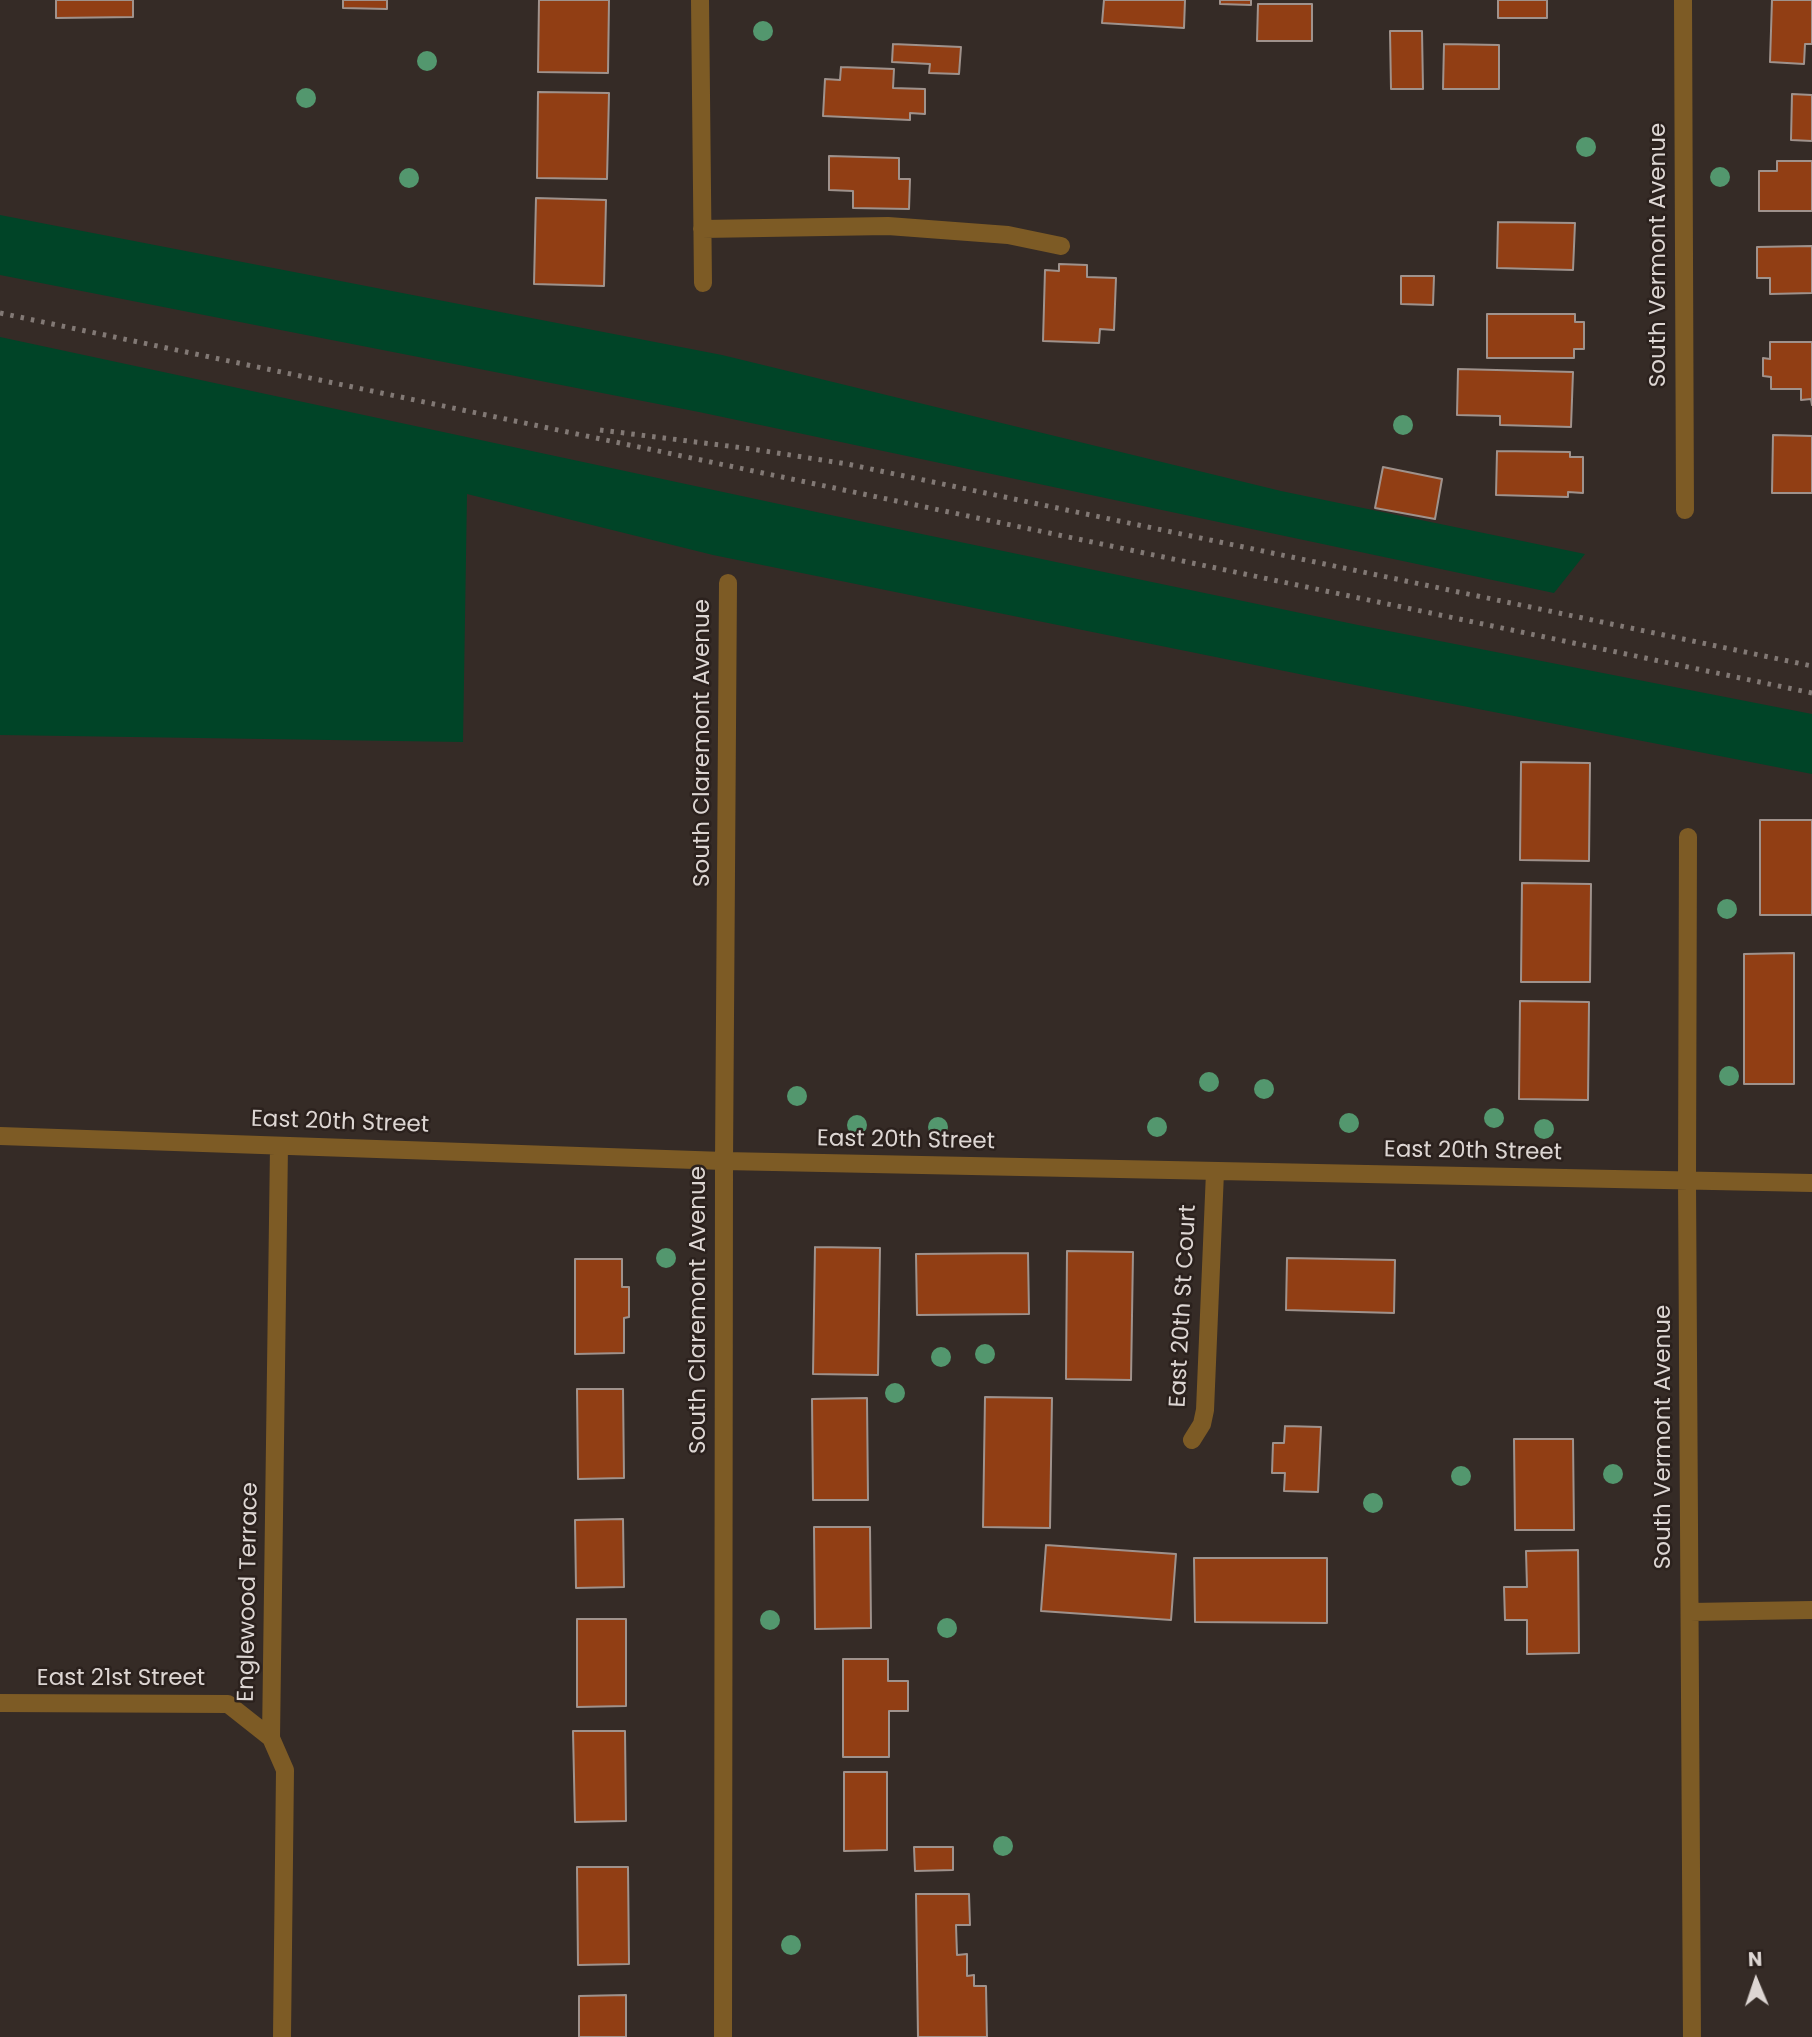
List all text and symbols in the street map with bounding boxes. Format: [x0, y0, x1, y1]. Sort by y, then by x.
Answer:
street label: South Vermont Avenue [1645, 123, 1673, 387]
street label: South Claremont Avenue [689, 599, 717, 887]
street label: East 20th Street [251, 1106, 429, 1140]
street label: East 20th Street [817, 1126, 995, 1156]
street label: East 20th Street [1384, 1137, 1562, 1167]
street label: South Claremont Avenue [685, 1166, 713, 1454]
street label: East 20th St Court [1165, 1204, 1203, 1408]
street label: South Vermont Avenue [1650, 1305, 1678, 1569]
street label: Englewood Terrace [233, 1482, 265, 1702]
street label: East 21st Street [37, 1665, 205, 1693]
north arrow [1721, 1946, 1791, 2016]
text: N [1748, 1946, 1763, 1973]

